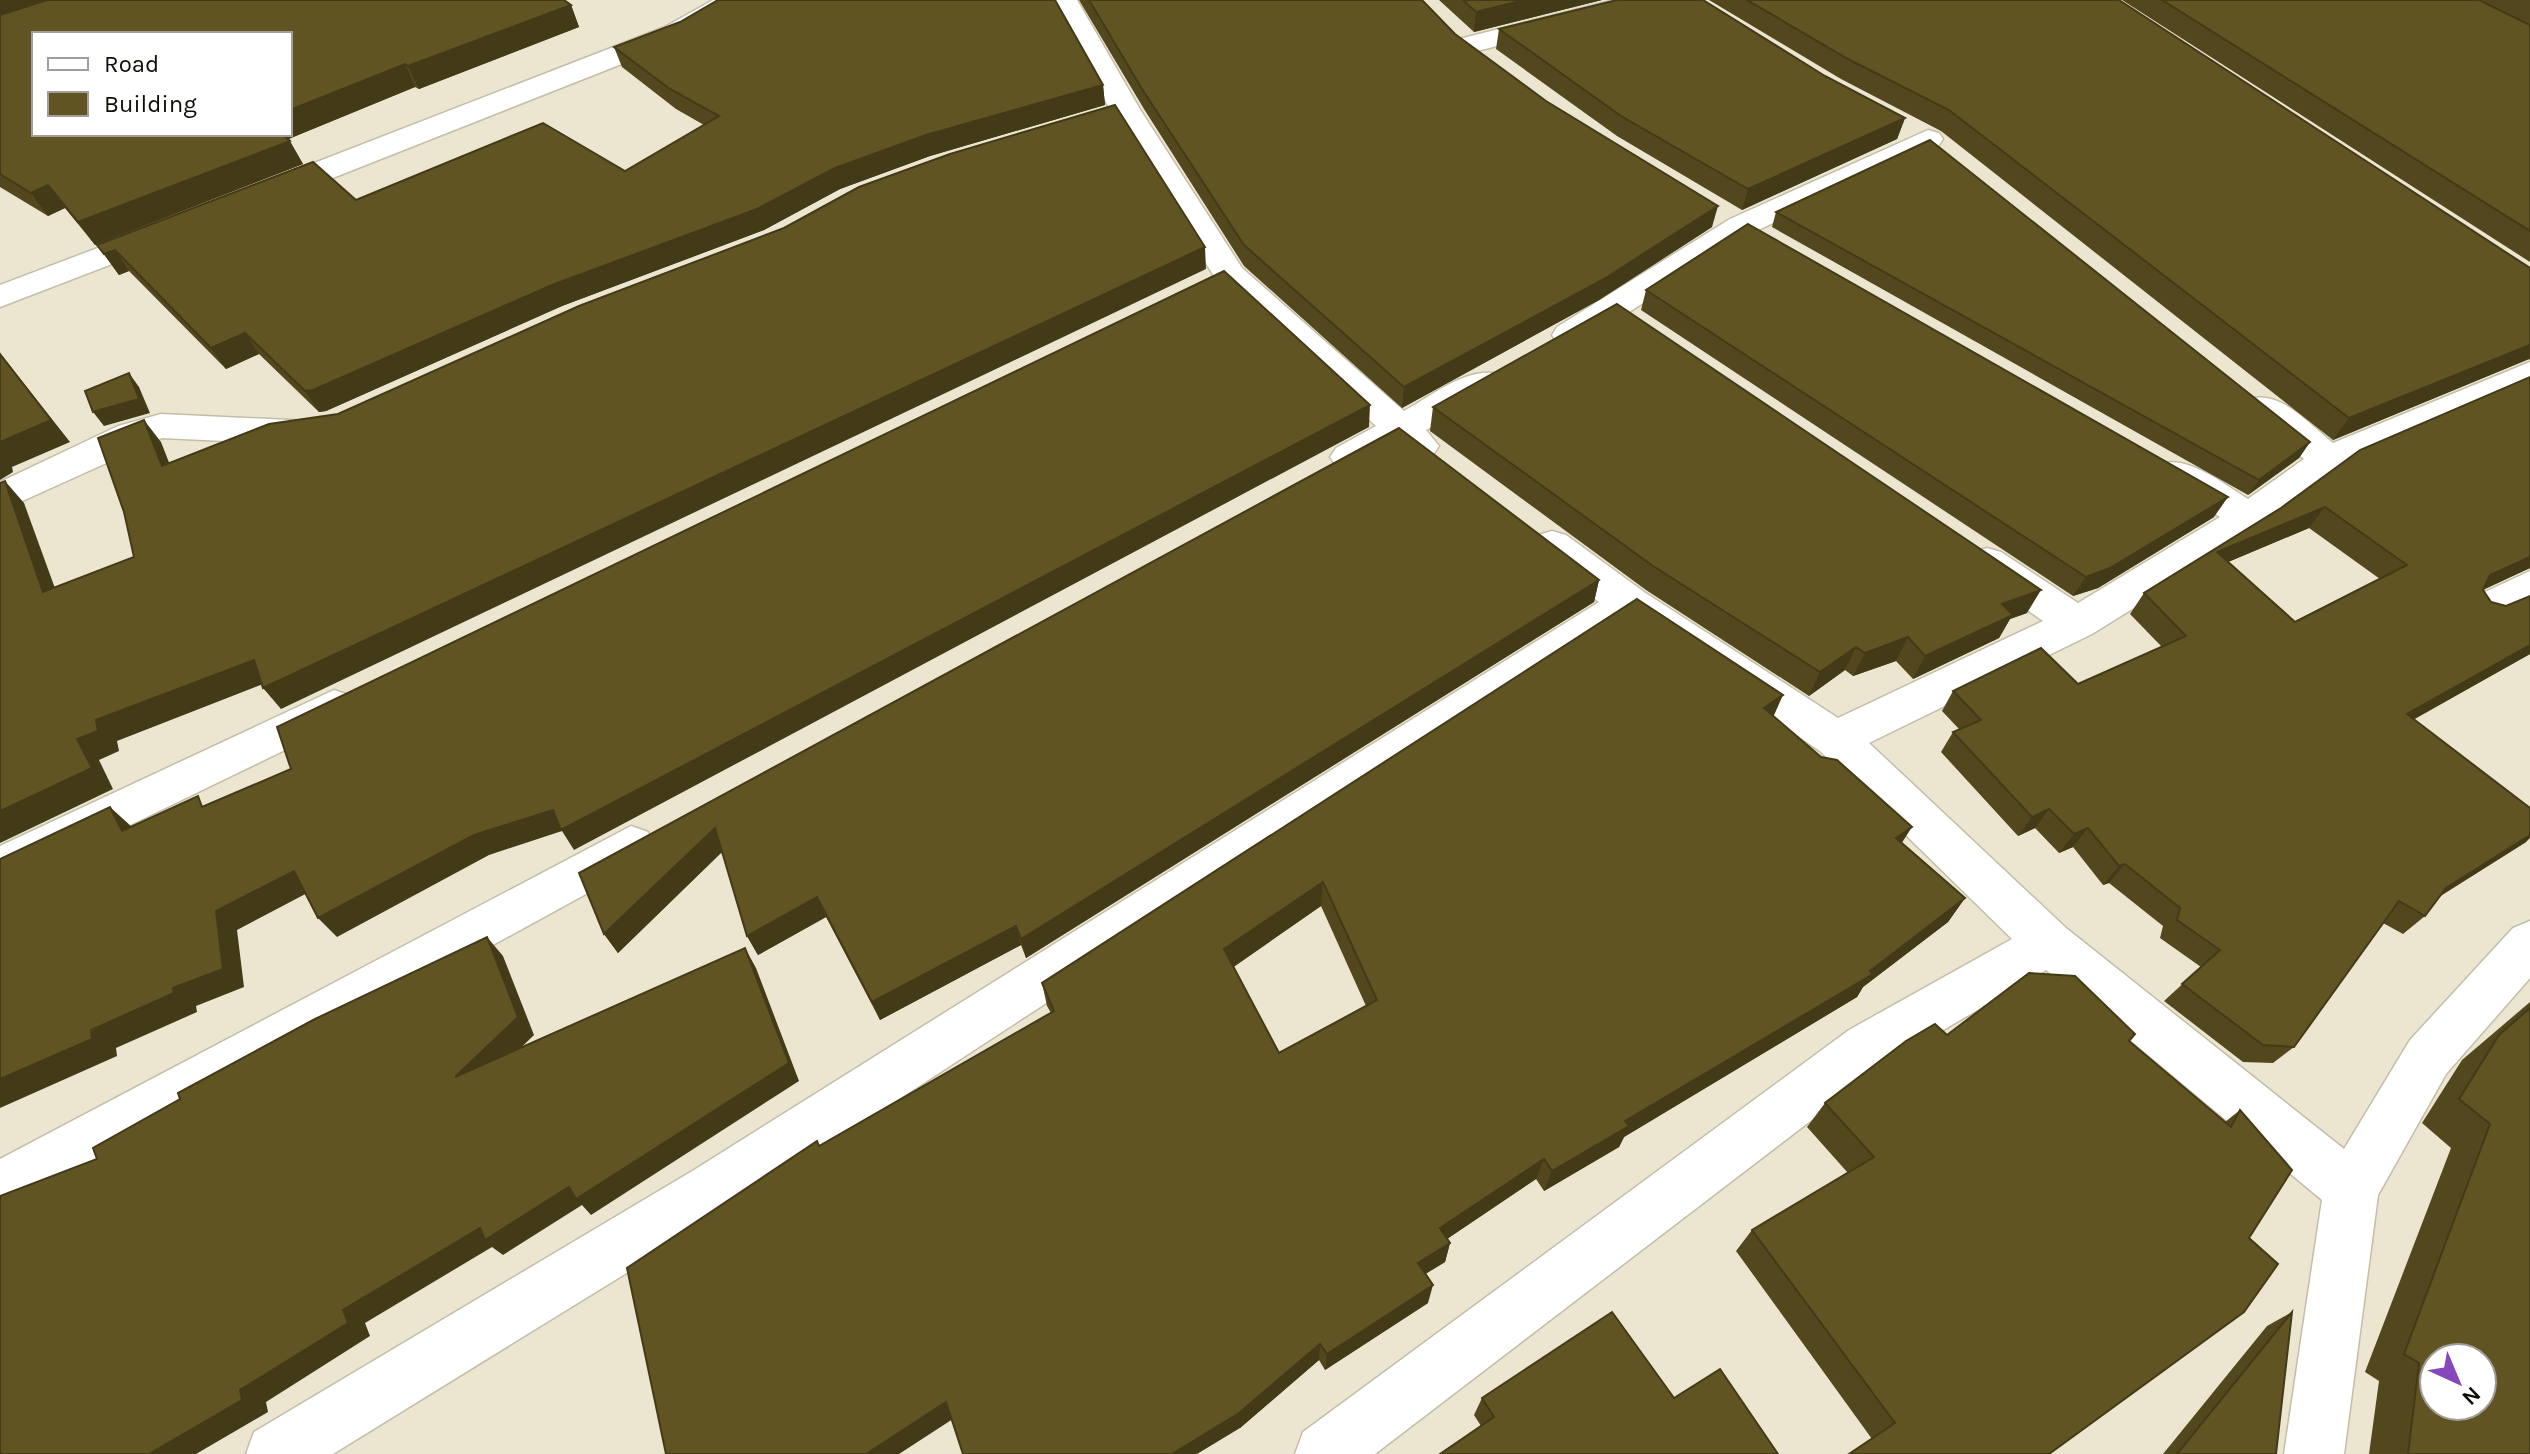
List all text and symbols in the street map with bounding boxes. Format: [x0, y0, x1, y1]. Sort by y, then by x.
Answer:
legend [32, 32, 292, 136]
text: Road [104, 50, 159, 78]
text: Building [104, 90, 197, 118]
north arrow [2418, 1342, 2498, 1422]
text: N [2456, 1381, 2486, 1411]

